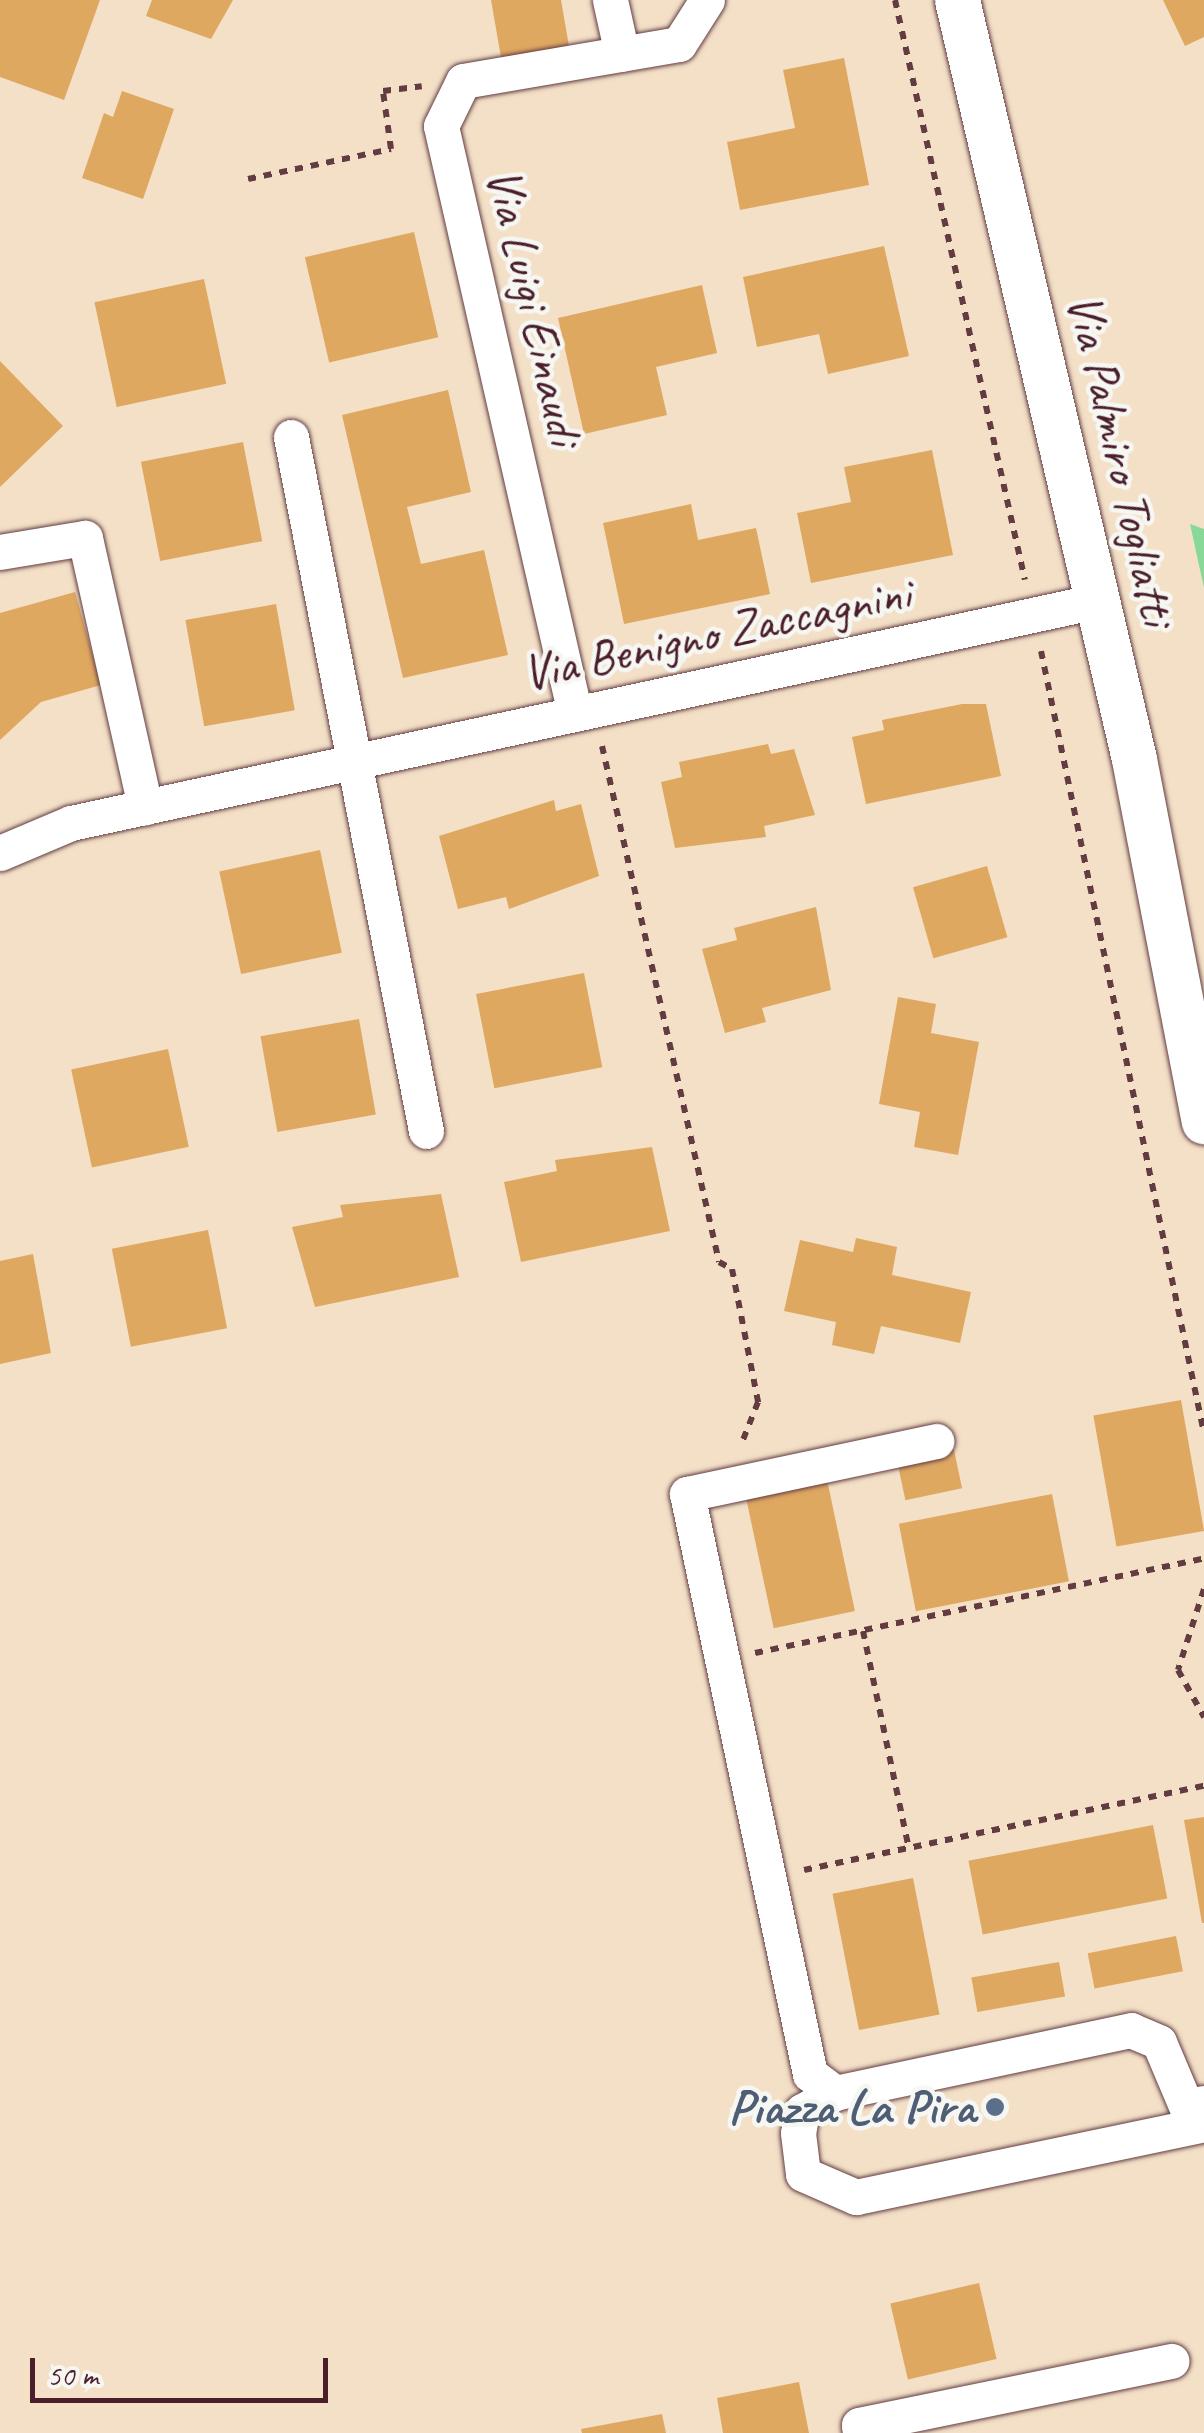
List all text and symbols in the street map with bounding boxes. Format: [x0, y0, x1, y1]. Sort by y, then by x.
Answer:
street label: Via Luigi Einaudi [473, 164, 595, 448]
street label: Via Palmiro Togliatti [1054, 287, 1188, 631]
street label: Via Benigno Zaccagnini [517, 563, 915, 703]
place label: Piazza La Pira [728, 2077, 975, 2137]
marker: Piazza La Pira [984, 2096, 1006, 2118]
scale bar [35, 2338, 332, 2400]
text: 50 m [47, 2356, 98, 2394]

